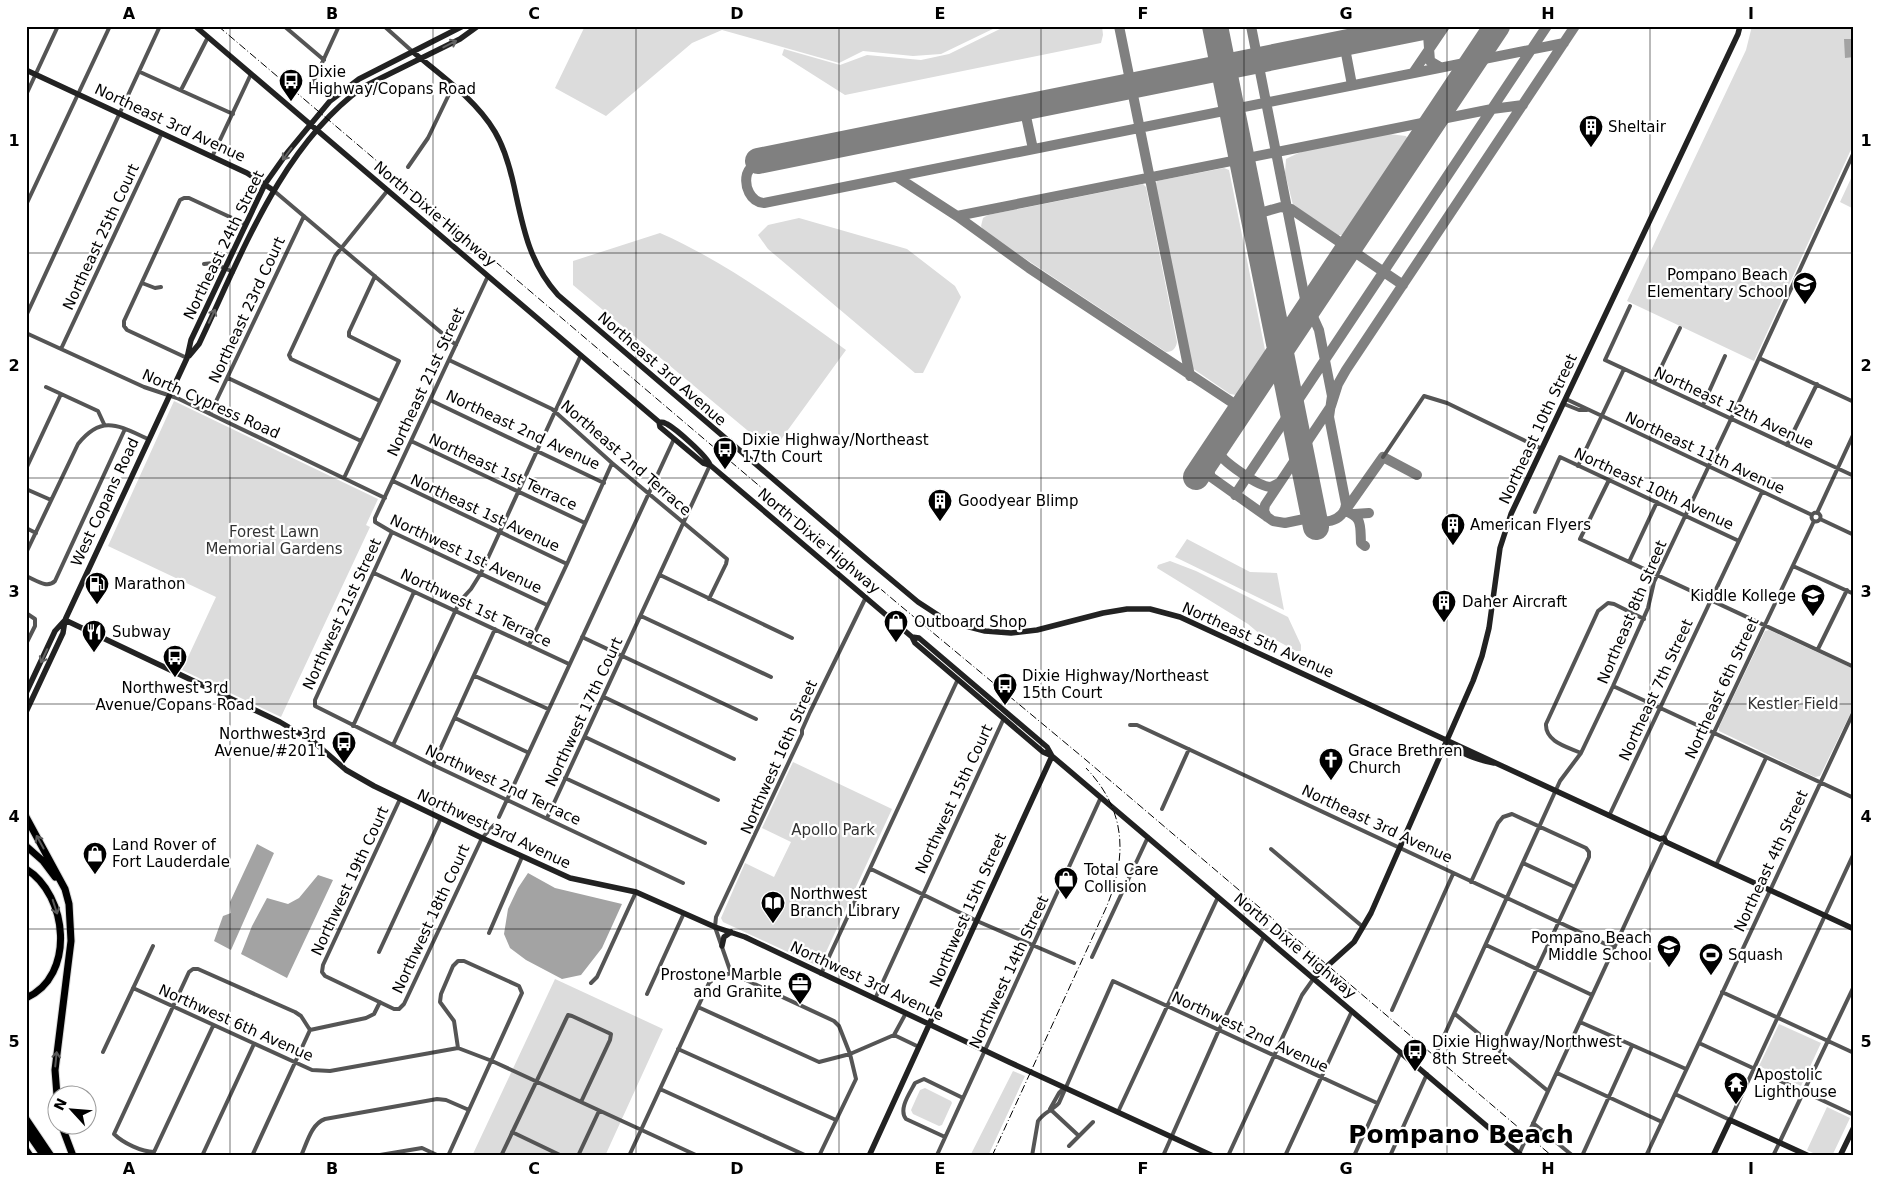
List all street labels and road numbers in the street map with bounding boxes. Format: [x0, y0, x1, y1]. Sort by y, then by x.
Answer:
street label: Northeast 3rd Avenue [92, 80, 248, 166]
street label: North Dixie Highway [370, 158, 500, 271]
street label: Northeast 25th Court [59, 161, 143, 313]
street label: Northeast 24th Street [180, 167, 268, 322]
street label: Northeast 23rd Court [205, 234, 289, 386]
street label: Northeast 21st Street [384, 305, 468, 459]
street label: Northeast 3rd Avenue [594, 308, 730, 430]
street label: Northeast 10th Street [1495, 351, 1581, 507]
street label: Northeast 12th Avenue [1651, 363, 1817, 453]
street label: North Cypress Road [139, 366, 283, 442]
street label: Northeast 2nd Avenue [443, 386, 603, 474]
street label: Northeast 2nd Terrace [557, 397, 695, 519]
street label: Northeast 11th Avenue [1622, 408, 1788, 498]
street label: Northeast 1st Terrace [426, 430, 580, 514]
street label: West Copans Road [67, 435, 143, 569]
street label: Northeast 10th Avenue [1571, 444, 1737, 534]
street label: Northeast 1st Avenue [408, 470, 562, 556]
street label: North Dixie Highway [754, 485, 884, 598]
street label: Northwest 1st Avenue [387, 511, 545, 597]
street label: Northwest 21st Street [299, 535, 385, 693]
street label: Northeast 8th Street [1594, 537, 1670, 686]
street label: Northwest 1st Terrace [398, 565, 554, 651]
street label: Northeast 5th Avenue [1179, 598, 1337, 682]
street label: Northeast 6th Street [1681, 614, 1763, 762]
street label: Northeast 7th Street [1615, 616, 1697, 764]
street label: Northwest 17th Court [542, 635, 627, 789]
street label: Northwest 16th Street [737, 677, 821, 837]
street label: Northwest 15th Court [912, 722, 997, 876]
street label: Northwest 2nd Terrace [422, 741, 584, 829]
street label: Northeast 3rd Avenue [1299, 781, 1455, 867]
street label: Northwest 3rd Avenue [414, 785, 574, 873]
street label: Northeast 4th Street [1730, 787, 1812, 935]
street label: Northwest 19th Court [308, 804, 393, 958]
street label: Northwest 15th Street [926, 830, 1010, 990]
street label: Northwest 18th Court [389, 842, 474, 996]
street label: North Dixie Highway [1230, 890, 1360, 1003]
street label: Northwest 14th Street [966, 893, 1052, 1051]
street label: Northwest 3rd Avenue [787, 937, 947, 1025]
street label: Northwest 6th Avenue [156, 981, 316, 1065]
street label: Northwest 2nd Avenue [1169, 988, 1331, 1076]

